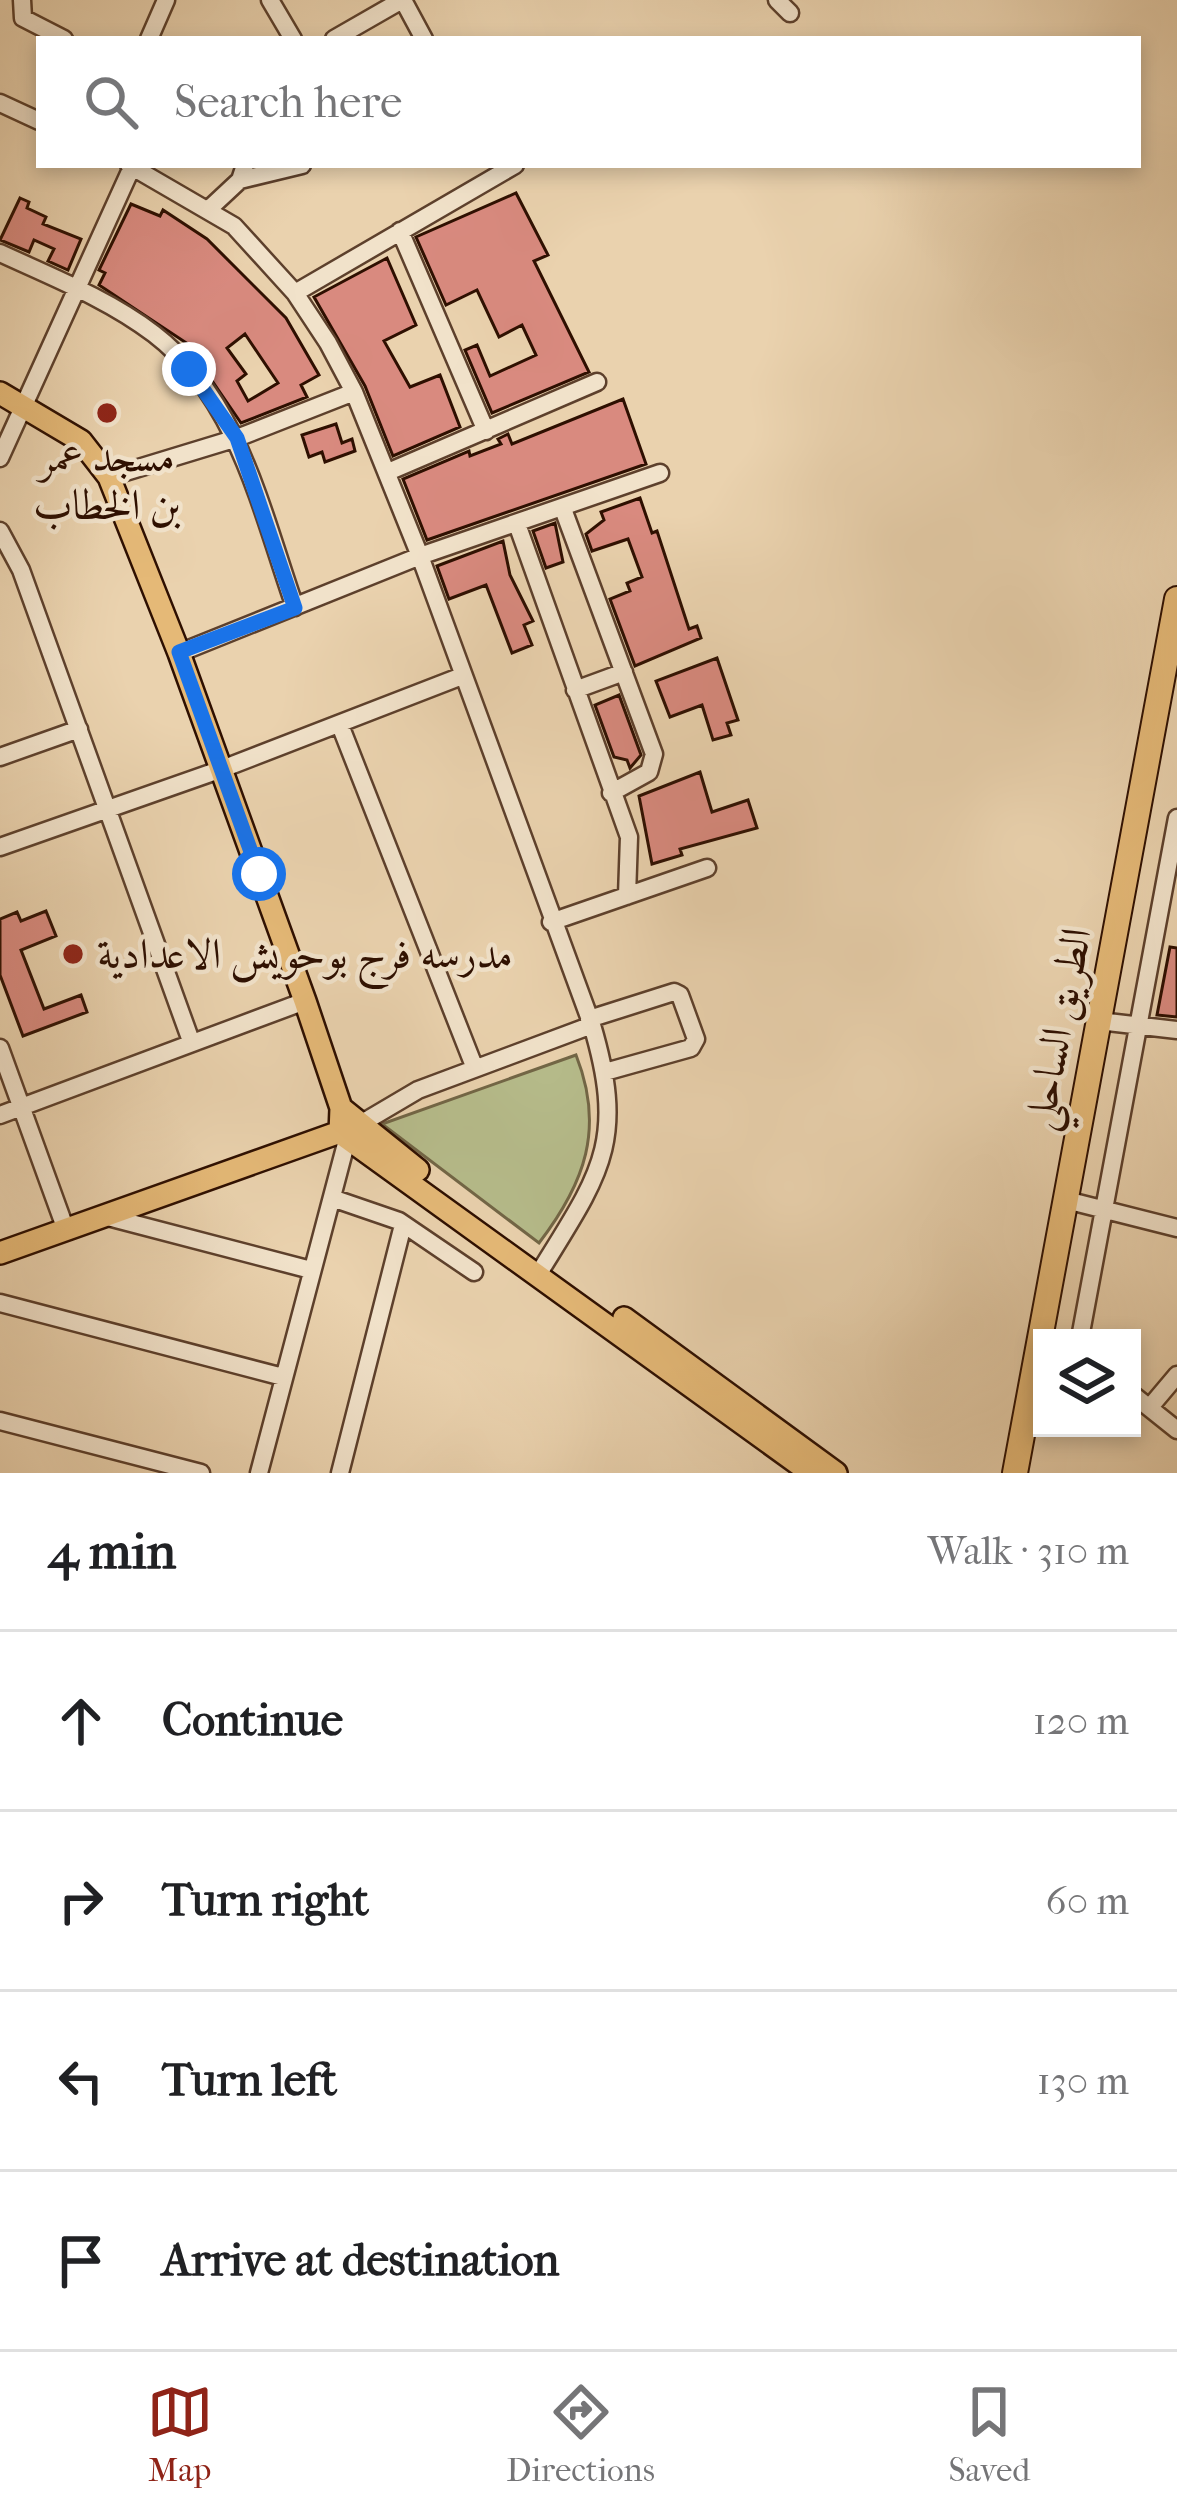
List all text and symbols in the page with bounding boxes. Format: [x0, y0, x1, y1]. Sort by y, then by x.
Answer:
search box [36, 36, 1141, 168]
icon: search [78, 69, 144, 135]
text: Search here [174, 76, 402, 129]
route end [162, 342, 216, 396]
marker: مسجد عمر بن الخطاب [94, 400, 120, 426]
place label: مسجد عمر بن الخطاب [33, 433, 181, 530]
route start [232, 847, 286, 901]
street label: الطريق الساحلي [1014, 924, 1115, 1137]
place label: مدرسه فرج بوحويش الاعدادية [97, 930, 513, 990]
marker: مدرسه فرج بوحويش الاعدادية [60, 941, 86, 967]
map controls [1033, 1329, 1141, 1437]
button: layers [1033, 1329, 1141, 1437]
text: 4 min [48, 1521, 176, 1581]
text: Walk · 310 m [928, 1528, 1129, 1574]
icon: ahead [48, 1688, 114, 1754]
text: Continue [162, 1694, 343, 1747]
text: 120 m [1033, 1698, 1129, 1744]
icon: right [48, 1868, 114, 1934]
text: Turn right [162, 1874, 369, 1927]
text: 60 m [1046, 1878, 1129, 1924]
icon: left [48, 2048, 114, 2114]
text: Turn left [162, 2054, 337, 2107]
text: 130 m [1037, 2058, 1129, 2104]
icon: arrive [48, 2228, 114, 2294]
text: Arrive at destination [162, 2234, 559, 2287]
tab: Map [147, 2379, 213, 2490]
tab: Directions [506, 2379, 655, 2490]
tab: Saved [948, 2379, 1030, 2490]

